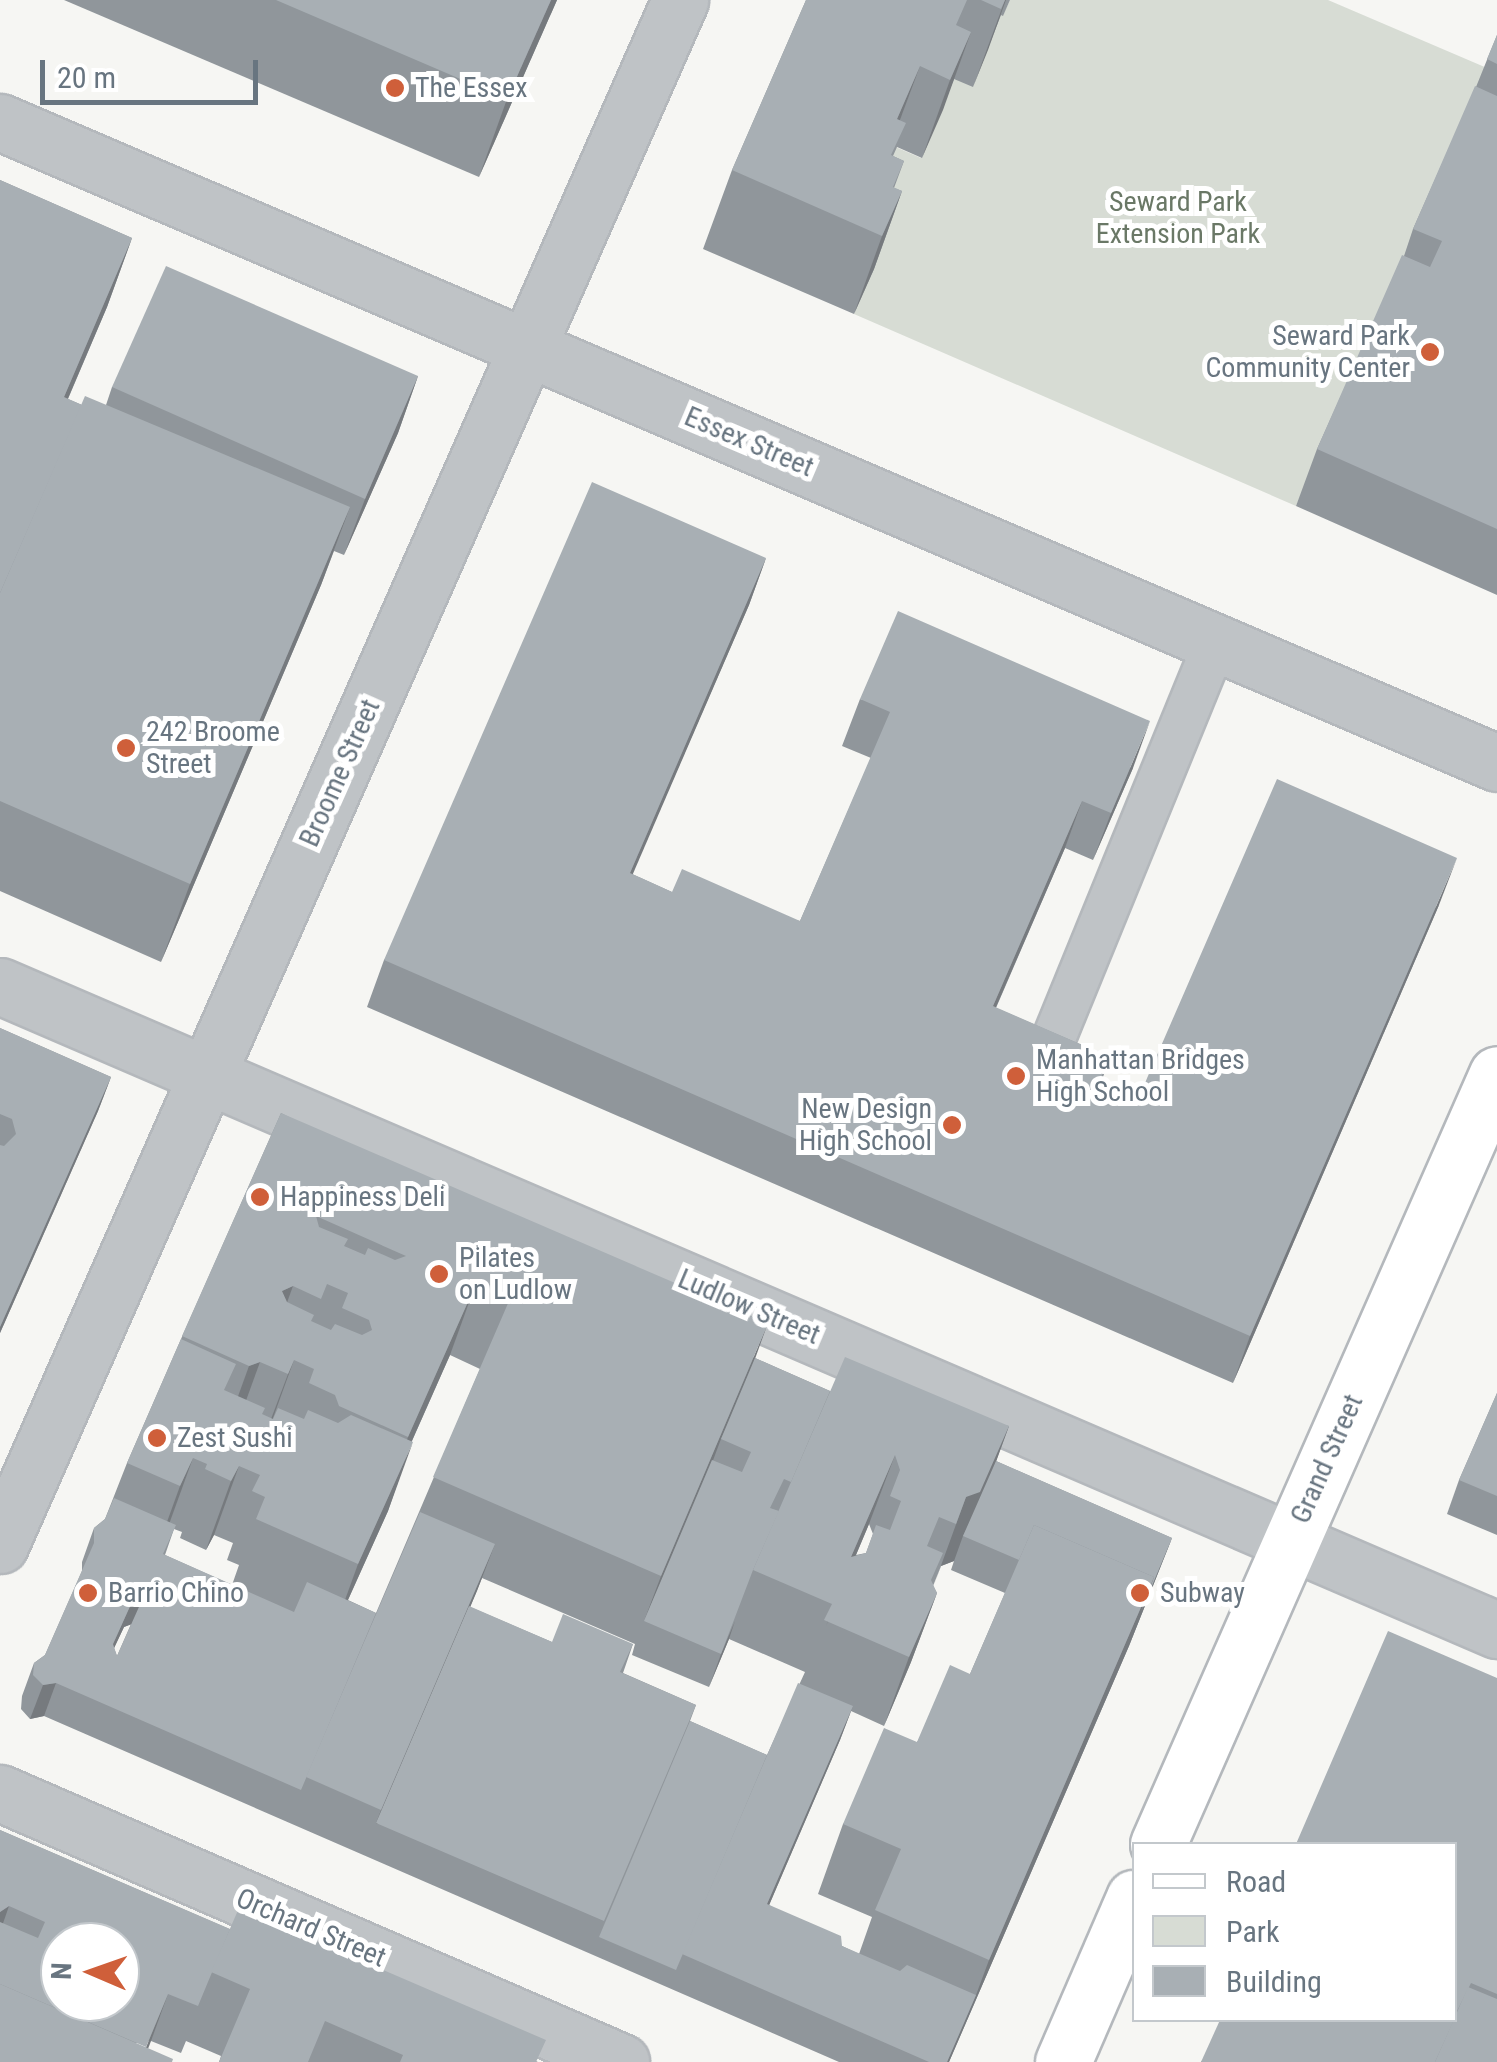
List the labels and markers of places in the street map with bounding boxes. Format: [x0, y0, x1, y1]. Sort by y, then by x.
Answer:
place label: The Essex [415, 71, 528, 105]
marker: The Essex [384, 77, 406, 99]
place label: Seward Park Community Center [1206, 319, 1410, 385]
marker: Seward Park Community Center [1419, 341, 1441, 363]
place label: 242 Broome Street [146, 715, 280, 781]
marker: 242 Broome Street [115, 737, 137, 759]
place label: Manhattan Bridges High School [1036, 1043, 1245, 1109]
marker: Manhattan Bridges High School [1005, 1065, 1027, 1087]
place label: New Design High School [799, 1092, 932, 1158]
marker: New Design High School [941, 1114, 963, 1136]
place label: Happiness Deli [280, 1180, 445, 1214]
marker: Happiness Deli [249, 1186, 271, 1208]
place label: Pilates on Ludlow [459, 1241, 572, 1307]
marker: Pilates on Ludlow [428, 1263, 450, 1285]
place label: Zest Sushi [177, 1421, 293, 1455]
marker: Zest Sushi [146, 1427, 168, 1449]
place label: Barrio Chino [108, 1576, 244, 1610]
place label: Subway [1160, 1576, 1245, 1610]
marker: Barrio Chino [77, 1582, 99, 1604]
marker: Subway [1129, 1582, 1151, 1604]

